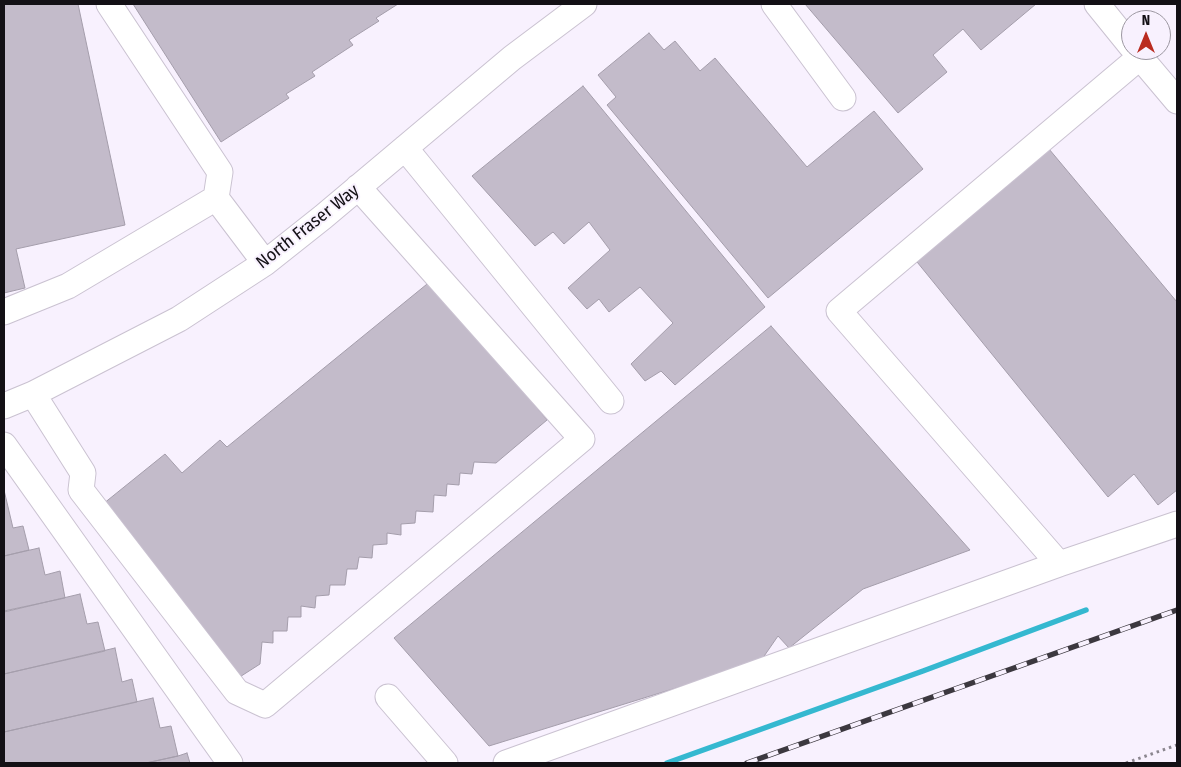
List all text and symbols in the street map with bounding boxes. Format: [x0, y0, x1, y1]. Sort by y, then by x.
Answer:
north arrow [1121, 10, 1171, 60]
text: N [1142, 12, 1150, 29]
street label: North Fraser Way [252, 180, 364, 274]

